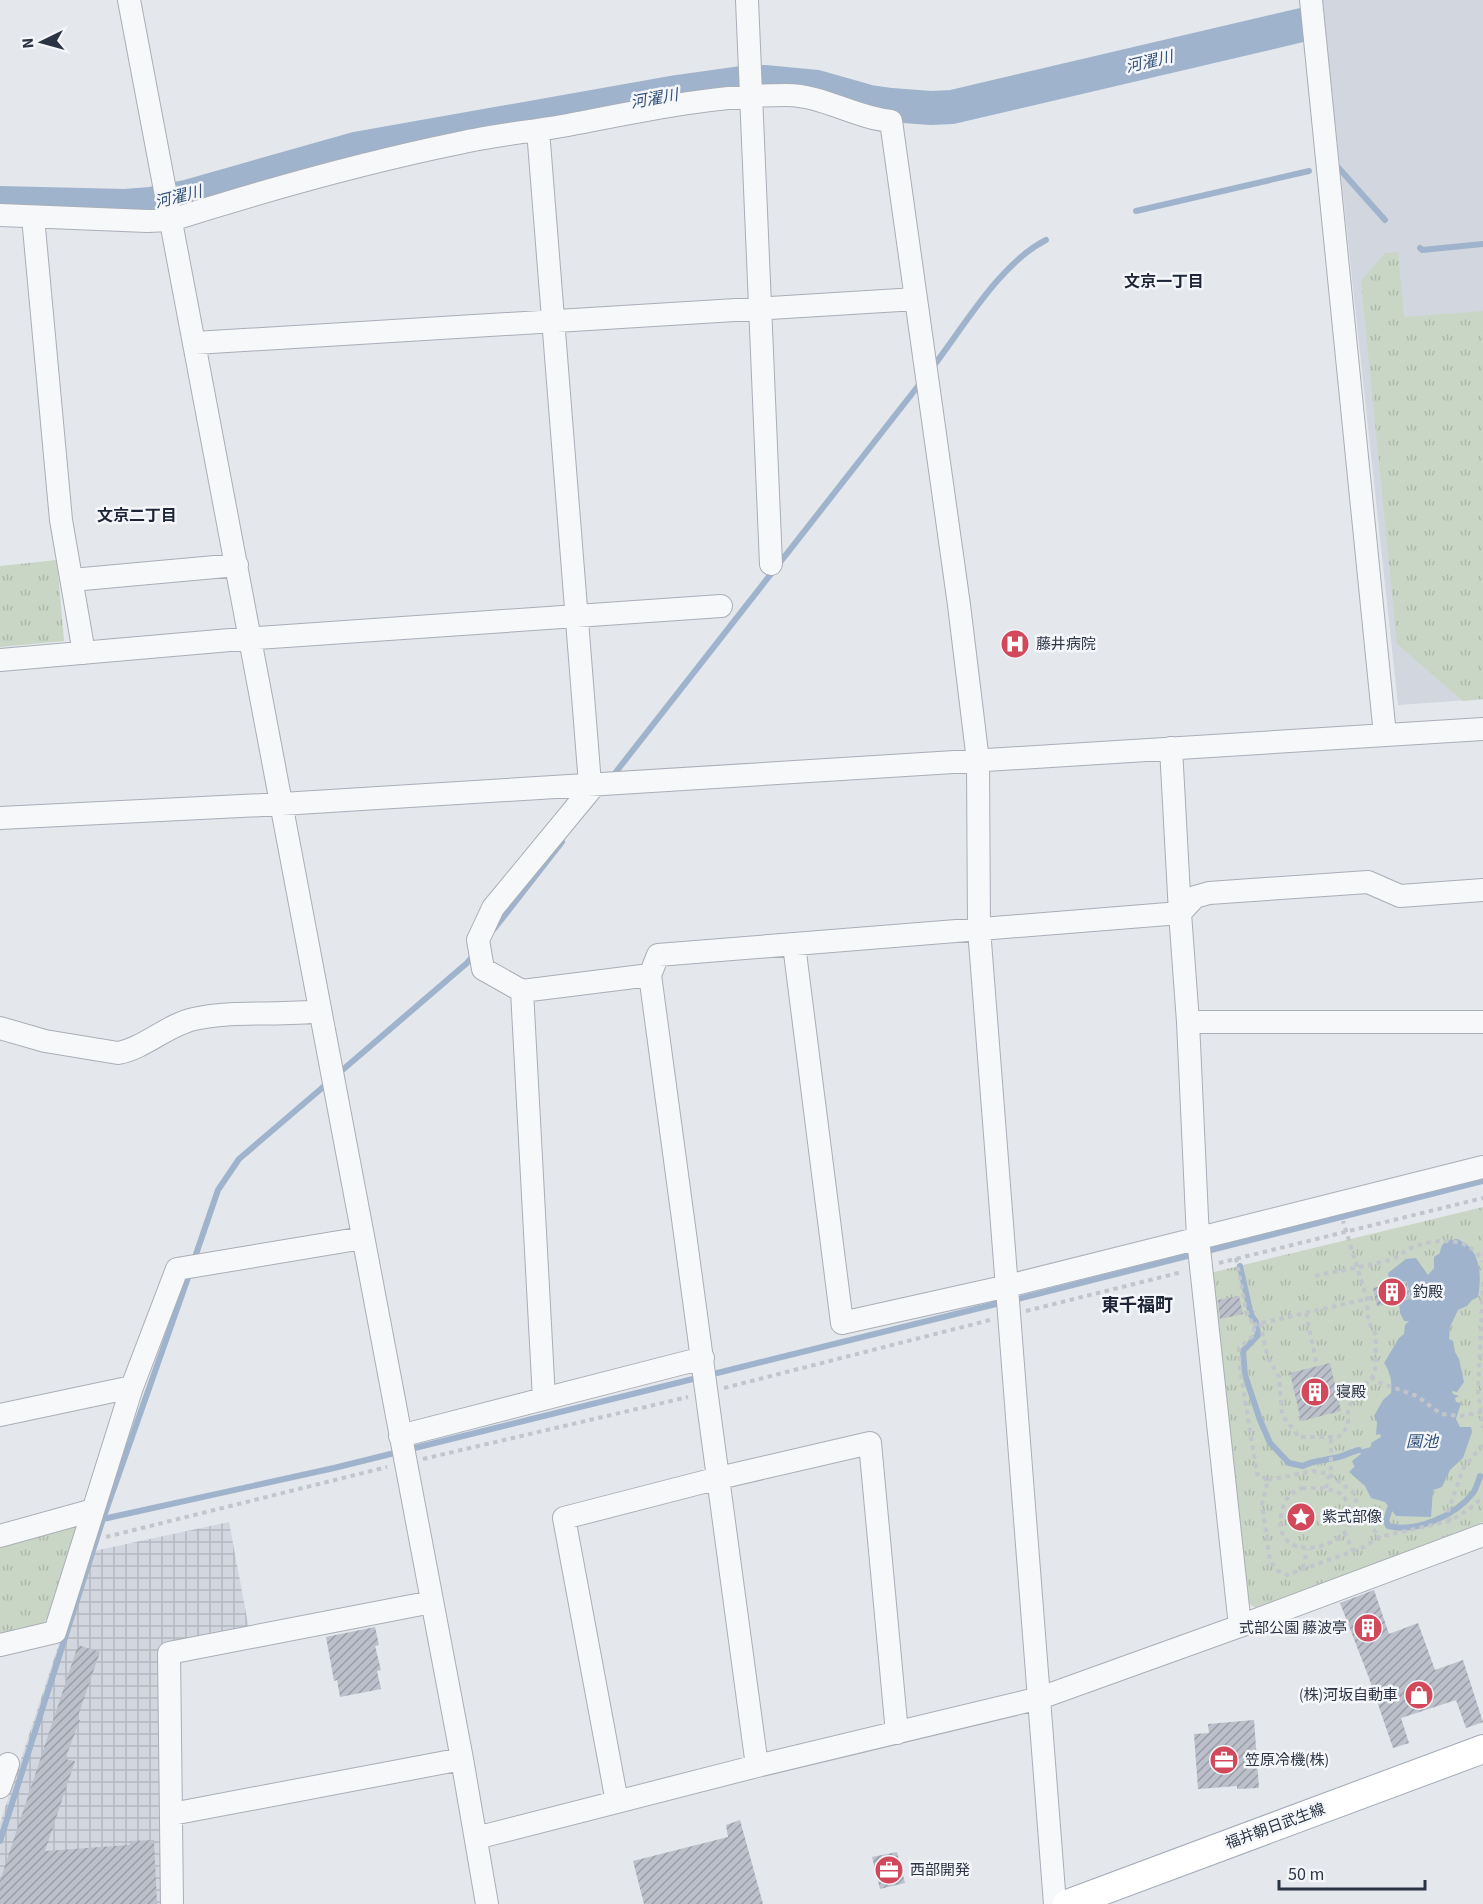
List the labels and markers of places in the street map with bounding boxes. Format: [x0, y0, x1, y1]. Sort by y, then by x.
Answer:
hospital icon: 藤井病院 [999, 628, 1031, 660]
place label: 藤井病院 [1036, 634, 1096, 655]
building icon: 釣殿 [1376, 1276, 1408, 1308]
place label: 釣殿 [1413, 1282, 1443, 1303]
building icon: 寝殿 [1299, 1376, 1331, 1408]
place label: 寝殿 [1336, 1382, 1366, 1403]
place icon: 紫式部像 [1285, 1501, 1317, 1533]
place label: 紫式部像 [1322, 1507, 1382, 1528]
building icon: 式部公園 藤波亭 [1352, 1612, 1384, 1644]
place label: 式部公園 藤波亭 [1239, 1618, 1347, 1639]
shop icon: (株)河坂自動車 [1403, 1679, 1435, 1711]
place label: (株)河坂自動車 [1299, 1685, 1398, 1706]
office icon: 笠原冷機(株) [1208, 1744, 1240, 1776]
place label: 笠原冷機(株) [1245, 1750, 1329, 1771]
office icon: 西部開発 [873, 1854, 905, 1886]
place label: 西部開発 [910, 1860, 970, 1881]

